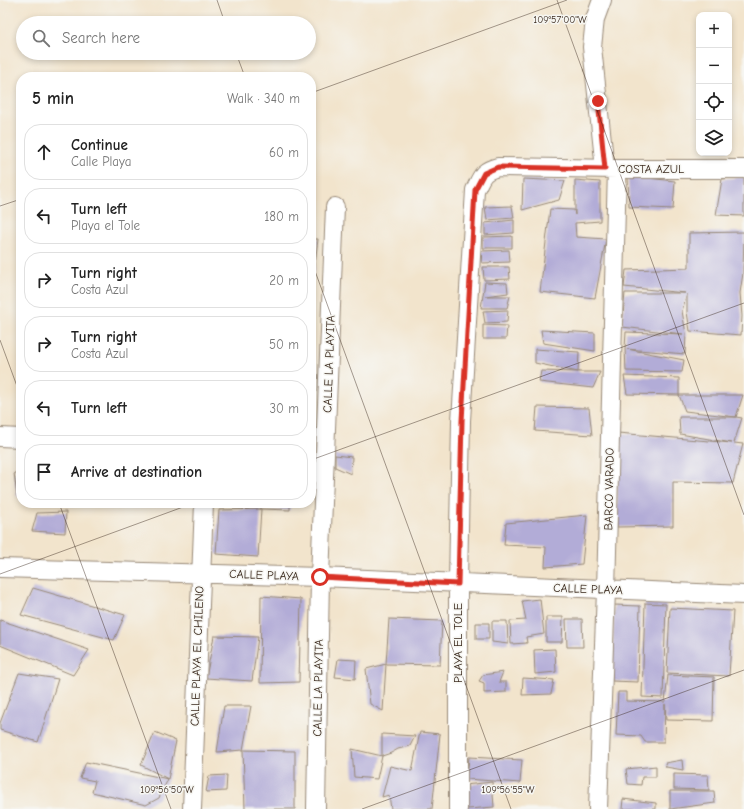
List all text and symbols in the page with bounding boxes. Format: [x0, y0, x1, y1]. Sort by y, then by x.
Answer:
map controls [696, 12, 732, 156]
button: + [696, 12, 732, 48]
text: 109°57'00"W [533, 14, 587, 26]
search box [16, 16, 316, 60]
icon: search [30, 27, 52, 49]
text: Search here [62, 29, 140, 47]
button: − [696, 48, 732, 84]
button: locate [696, 84, 732, 120]
text: 5 min [32, 89, 74, 108]
text: Walk · 340 m [227, 91, 300, 106]
route end [589, 92, 607, 110]
button: layers [696, 120, 732, 156]
text: Continue [71, 136, 128, 154]
icon: ahead [33, 141, 55, 163]
text: 60 m [269, 145, 299, 160]
text: Calle Playa [71, 154, 131, 169]
street label: COSTA AZUL [618, 162, 684, 176]
text: Turn left [71, 200, 127, 218]
icon: left [33, 205, 55, 227]
text: 180 m [264, 209, 299, 224]
text: Playa el Tole [71, 218, 140, 233]
text: Turn right [71, 264, 137, 282]
icon: right [33, 269, 55, 291]
text: 20 m [269, 273, 299, 288]
text: Costa Azul [71, 282, 128, 297]
street label: CALLE LA PLAYITA [320, 315, 338, 413]
text: Turn right [71, 328, 137, 346]
icon: right [33, 333, 55, 355]
text: 50 m [269, 337, 299, 352]
text: Costa Azul [71, 346, 128, 361]
icon: left [33, 397, 55, 419]
text: Turn left [71, 399, 127, 417]
text: 30 m [269, 401, 299, 416]
street label: BARCO VARADO [601, 447, 617, 530]
icon: arrive [33, 461, 55, 483]
text: Arrive at destination [71, 463, 202, 481]
street label: CALLE PLAYA [229, 567, 299, 583]
route start [311, 568, 329, 586]
street label: CALLE PLAYA [553, 581, 623, 597]
street label: CALLE PLAYA EL CHILENO [188, 585, 206, 726]
street label: PLAYA EL TOLE [451, 603, 465, 683]
street label: CALLE LA PLAYITA [310, 639, 326, 737]
text: 109°56'50"W [140, 784, 194, 796]
text: 109°56'55"W [482, 784, 535, 796]

